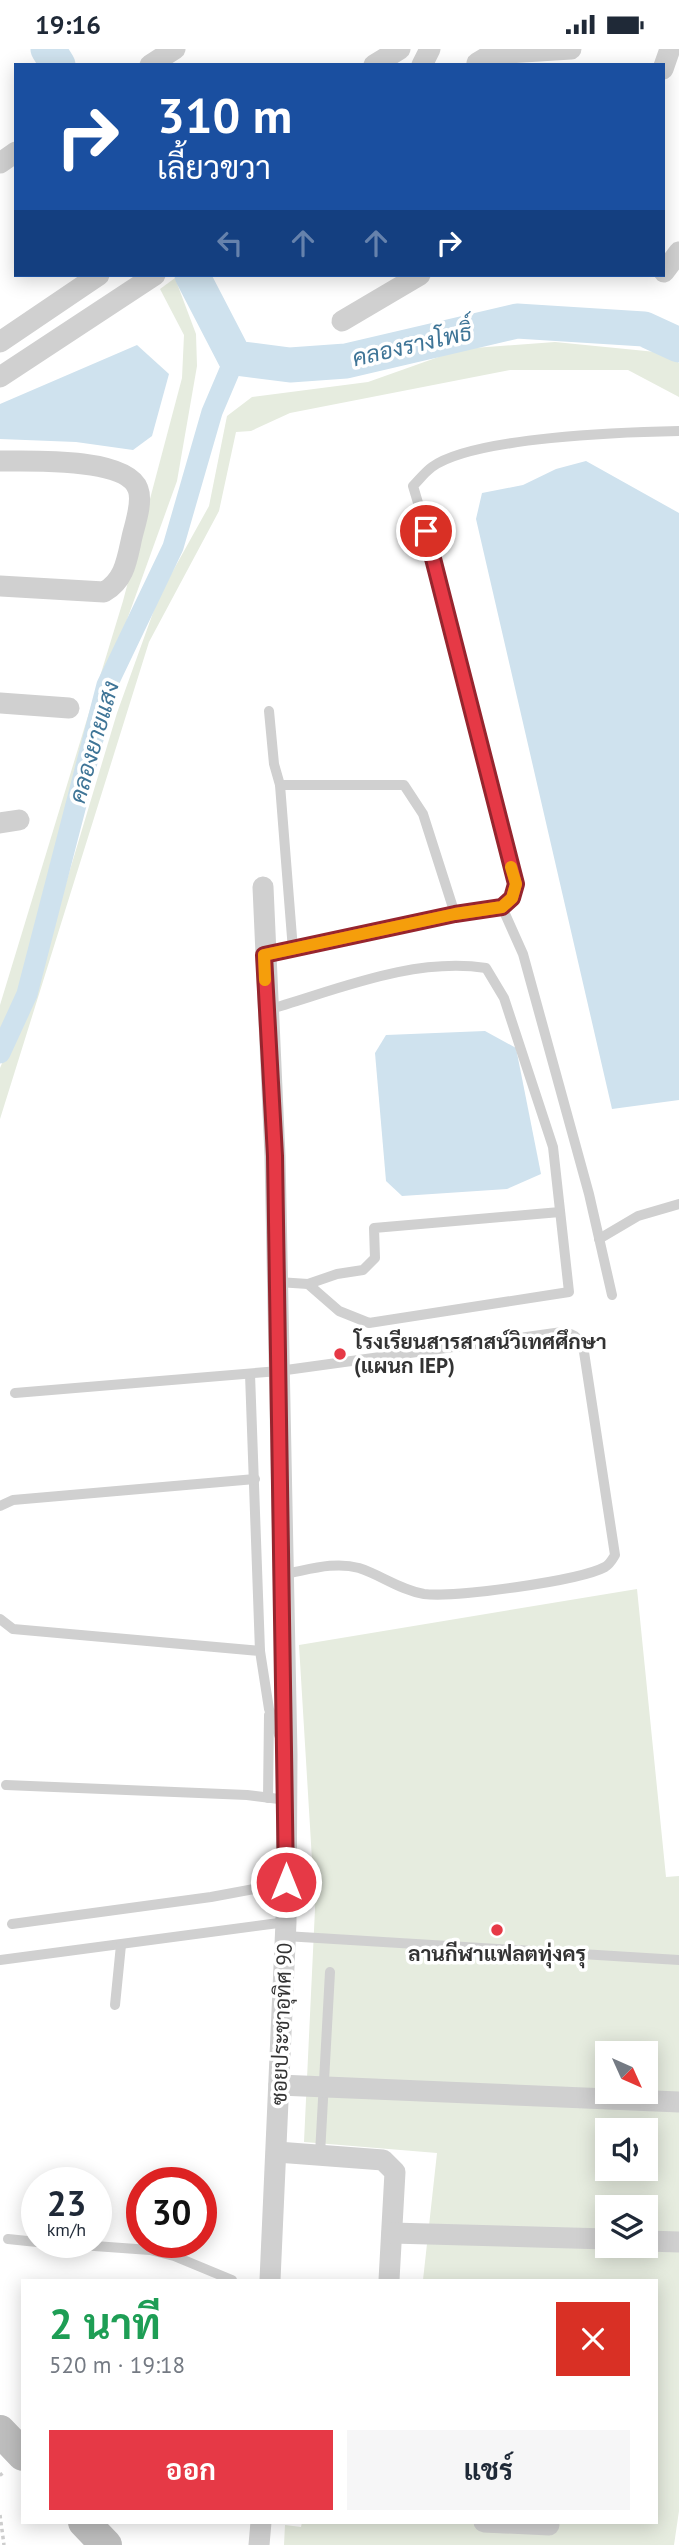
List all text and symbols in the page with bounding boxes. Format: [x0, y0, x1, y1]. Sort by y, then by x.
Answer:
text: 19:16 [35, 8, 101, 41]
text: 310 m [157, 83, 292, 147]
icon: right [42, 91, 133, 182]
text: เลี้ยวขวา [157, 146, 271, 188]
icon: left [211, 224, 249, 262]
icon: ahead [284, 224, 322, 262]
icon: ahead [357, 224, 395, 262]
icon: right [430, 224, 468, 262]
water label: คลองรางโพธิ์ [348, 309, 478, 372]
pin [396, 501, 456, 561]
icon: arrive [407, 512, 445, 550]
water label: คลองยายแสง [62, 677, 125, 806]
place label: โรงเรียนสารสาสน์วิเทศศึกษา (แผนก IEP) [352, 1328, 607, 1379]
marker: โรงเรียนสารสาสน์วิเทศศึกษา (แผนก IEP) [332, 1346, 348, 1362]
position arrow [249, 1845, 323, 1919]
marker: ลานกีฬาแฟลตทุ่งครุ [489, 1922, 505, 1938]
place label: ลานกีฬาแฟลตทุ่งครุ [408, 1940, 586, 1969]
street label: ซอยประชาอุทิศ 90 [265, 1942, 299, 2106]
north arrow [595, 2041, 658, 2103]
map controls [595, 2041, 658, 2258]
button: sound [595, 2118, 658, 2181]
speed limit sign: 30 [126, 2167, 217, 2258]
text: 23 [47, 2180, 86, 2226]
button: layers [595, 2195, 658, 2258]
text: km/h [47, 2218, 86, 2241]
text: 2 นาที [49, 2296, 161, 2351]
button: close [556, 2302, 630, 2376]
text: 520 m · 19:18 [49, 2350, 185, 2379]
button: ออก [49, 2430, 333, 2510]
button: แชร์ [347, 2430, 630, 2510]

